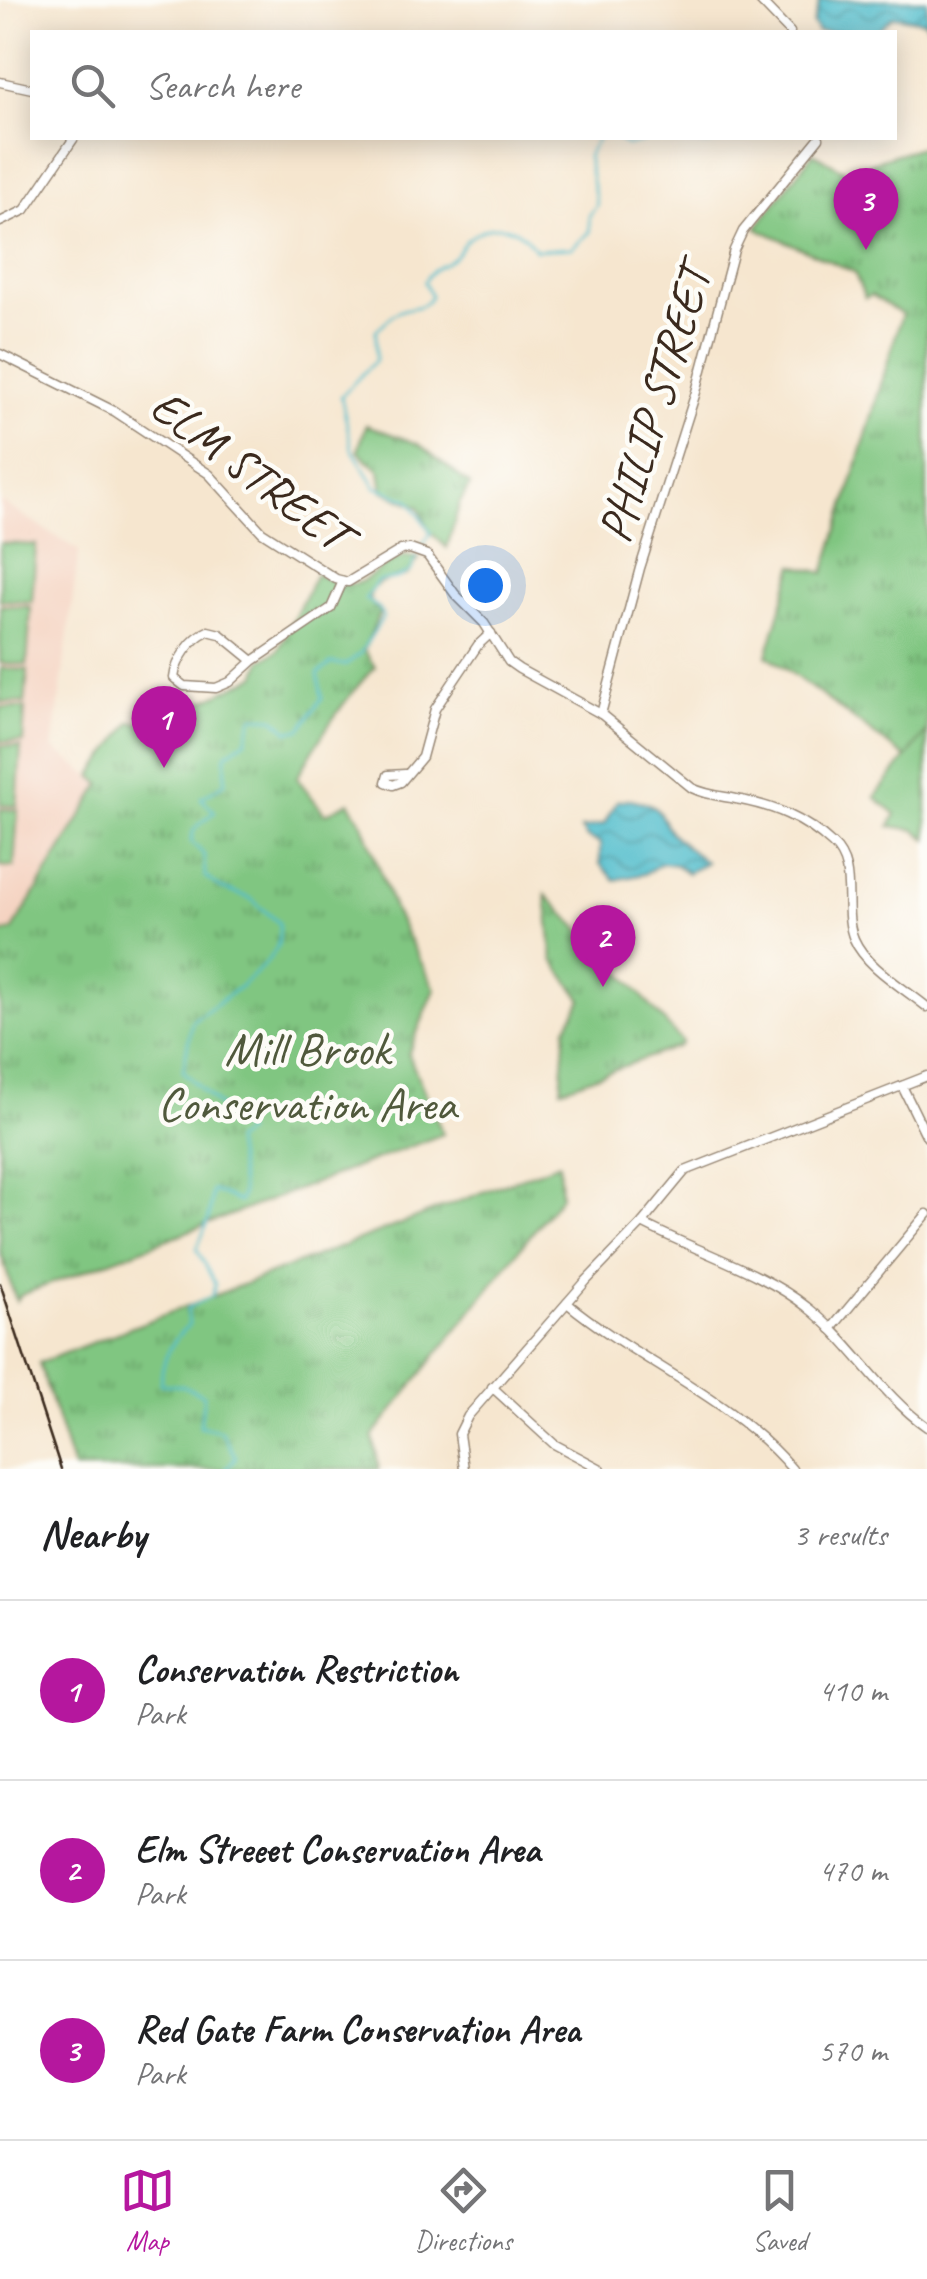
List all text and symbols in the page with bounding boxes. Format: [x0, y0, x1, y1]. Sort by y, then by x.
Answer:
search box [30, 30, 897, 140]
icon: search [65, 58, 120, 113]
text: Search here [145, 62, 300, 109]
pin: 3 [834, 168, 898, 250]
street label: PHILIP STREET [584, 249, 727, 549]
street label: ELM STREET [139, 376, 371, 571]
your location [460, 560, 511, 611]
pin: 1 [132, 686, 196, 768]
pin: 2 [570, 904, 636, 987]
park label: Mill Brook Conservation Area [158, 1019, 459, 1134]
text: Nearby [40, 1508, 146, 1561]
text: 3 results [793, 1514, 887, 1555]
text: Conservation Restriction [135, 1646, 458, 1693]
text: 1 [65, 1670, 80, 1711]
text: 410 m [818, 1670, 887, 1711]
text: Park [135, 1693, 186, 1734]
text: Elm Streeet Conservation Area [135, 1826, 540, 1873]
text: 2 [65, 1850, 80, 1891]
text: 470 m [818, 1850, 887, 1891]
text: Park [135, 1873, 186, 1914]
text: Red Gate Farm Conservation Area [135, 2006, 580, 2053]
text: 3 [65, 2030, 80, 2071]
text: 570 m [818, 2030, 887, 2071]
text: Park [135, 2053, 186, 2094]
tab: Map [120, 2163, 175, 2258]
tab: Directions [415, 2163, 512, 2258]
tab: Saved [752, 2163, 807, 2258]

